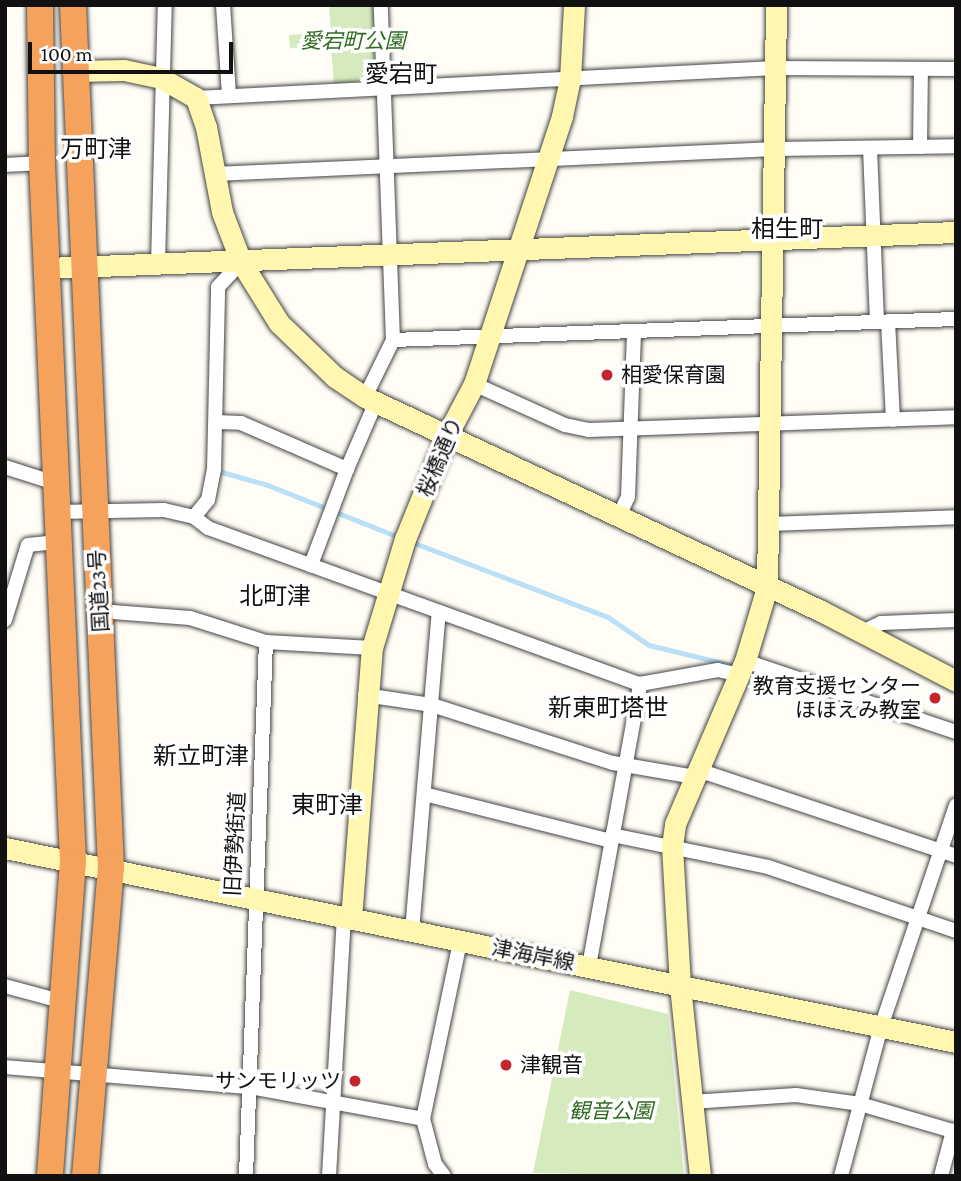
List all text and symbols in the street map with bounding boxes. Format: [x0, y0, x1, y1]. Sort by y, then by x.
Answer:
scale bar [32, 28, 236, 72]
park label: 愛宕町公園 [301, 28, 405, 54]
text: 100 m [41, 42, 93, 66]
district label: 愛宕町 [365, 60, 437, 88]
district label: 万町津 [60, 135, 132, 163]
district label: 相生町 [751, 215, 823, 243]
place label: 相愛保育園 [621, 362, 726, 388]
marker: 相愛保育園 [599, 367, 615, 383]
street label: 桜橋通り [412, 413, 468, 501]
street label: 国道23号 [84, 549, 114, 633]
district label: 北町津 [239, 582, 311, 610]
place label: 教育支援センター ほほえみ教室 [753, 673, 921, 723]
marker: 教育支援センター ほほえみ教室 [927, 690, 943, 706]
district label: 新東町塔世 [548, 694, 668, 722]
district label: 新立町津 [153, 742, 249, 770]
street label: 旧伊勢街道 [220, 791, 250, 897]
district label: 東町津 [291, 791, 363, 819]
street label: 津海岸線 [489, 935, 577, 975]
place label: 津観音 [520, 1052, 583, 1078]
marker: 津観音 [498, 1057, 514, 1073]
place label: サンモリッツ [215, 1068, 341, 1094]
marker: サンモリッツ [347, 1073, 363, 1089]
park label: 観音公園 [569, 1098, 653, 1124]

